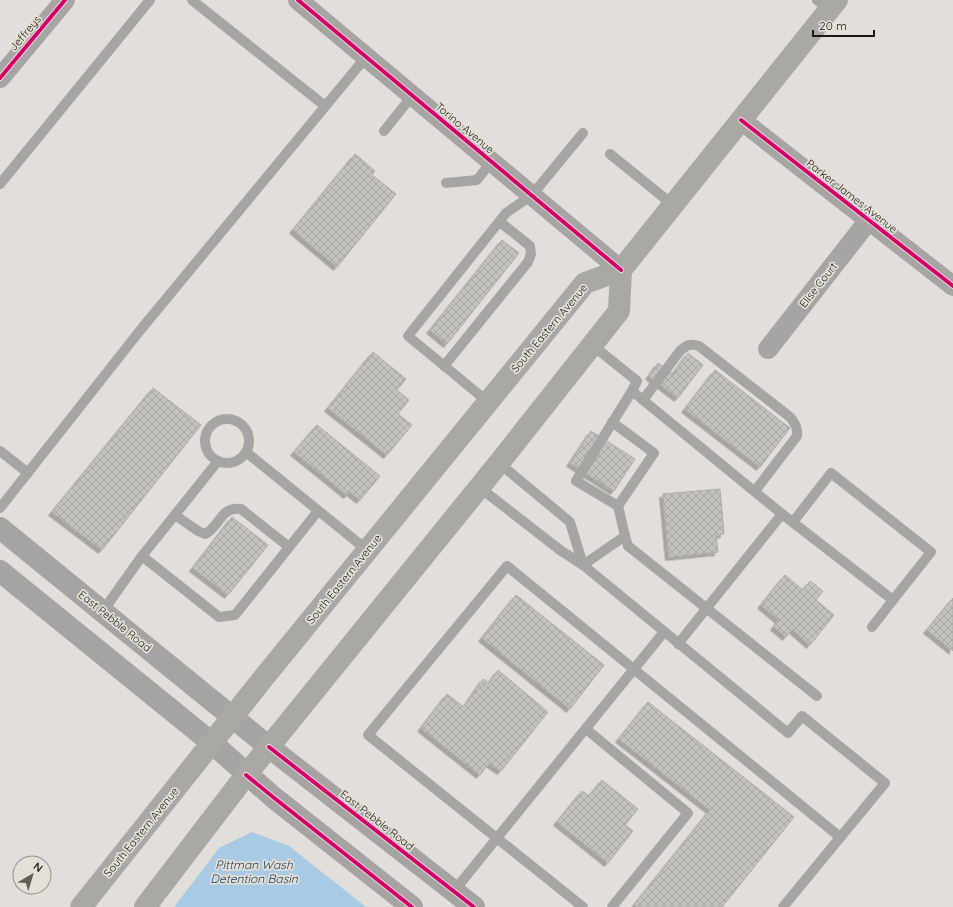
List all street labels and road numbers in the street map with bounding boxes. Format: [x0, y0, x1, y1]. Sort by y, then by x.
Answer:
street label: Jeffreys [6, 12, 44, 54]
street label: Torino Avenue [433, 99, 497, 157]
street label: Parker James Avenue [804, 156, 900, 236]
street label: Elise Court [796, 259, 840, 310]
street label: South Eastern Avenue [508, 281, 590, 375]
street label: South Eastern Avenue [304, 531, 384, 627]
street label: East Pebble Road [76, 587, 154, 655]
street label: South Eastern Avenue [101, 784, 181, 880]
street label: East Pebble Road [337, 787, 417, 853]

